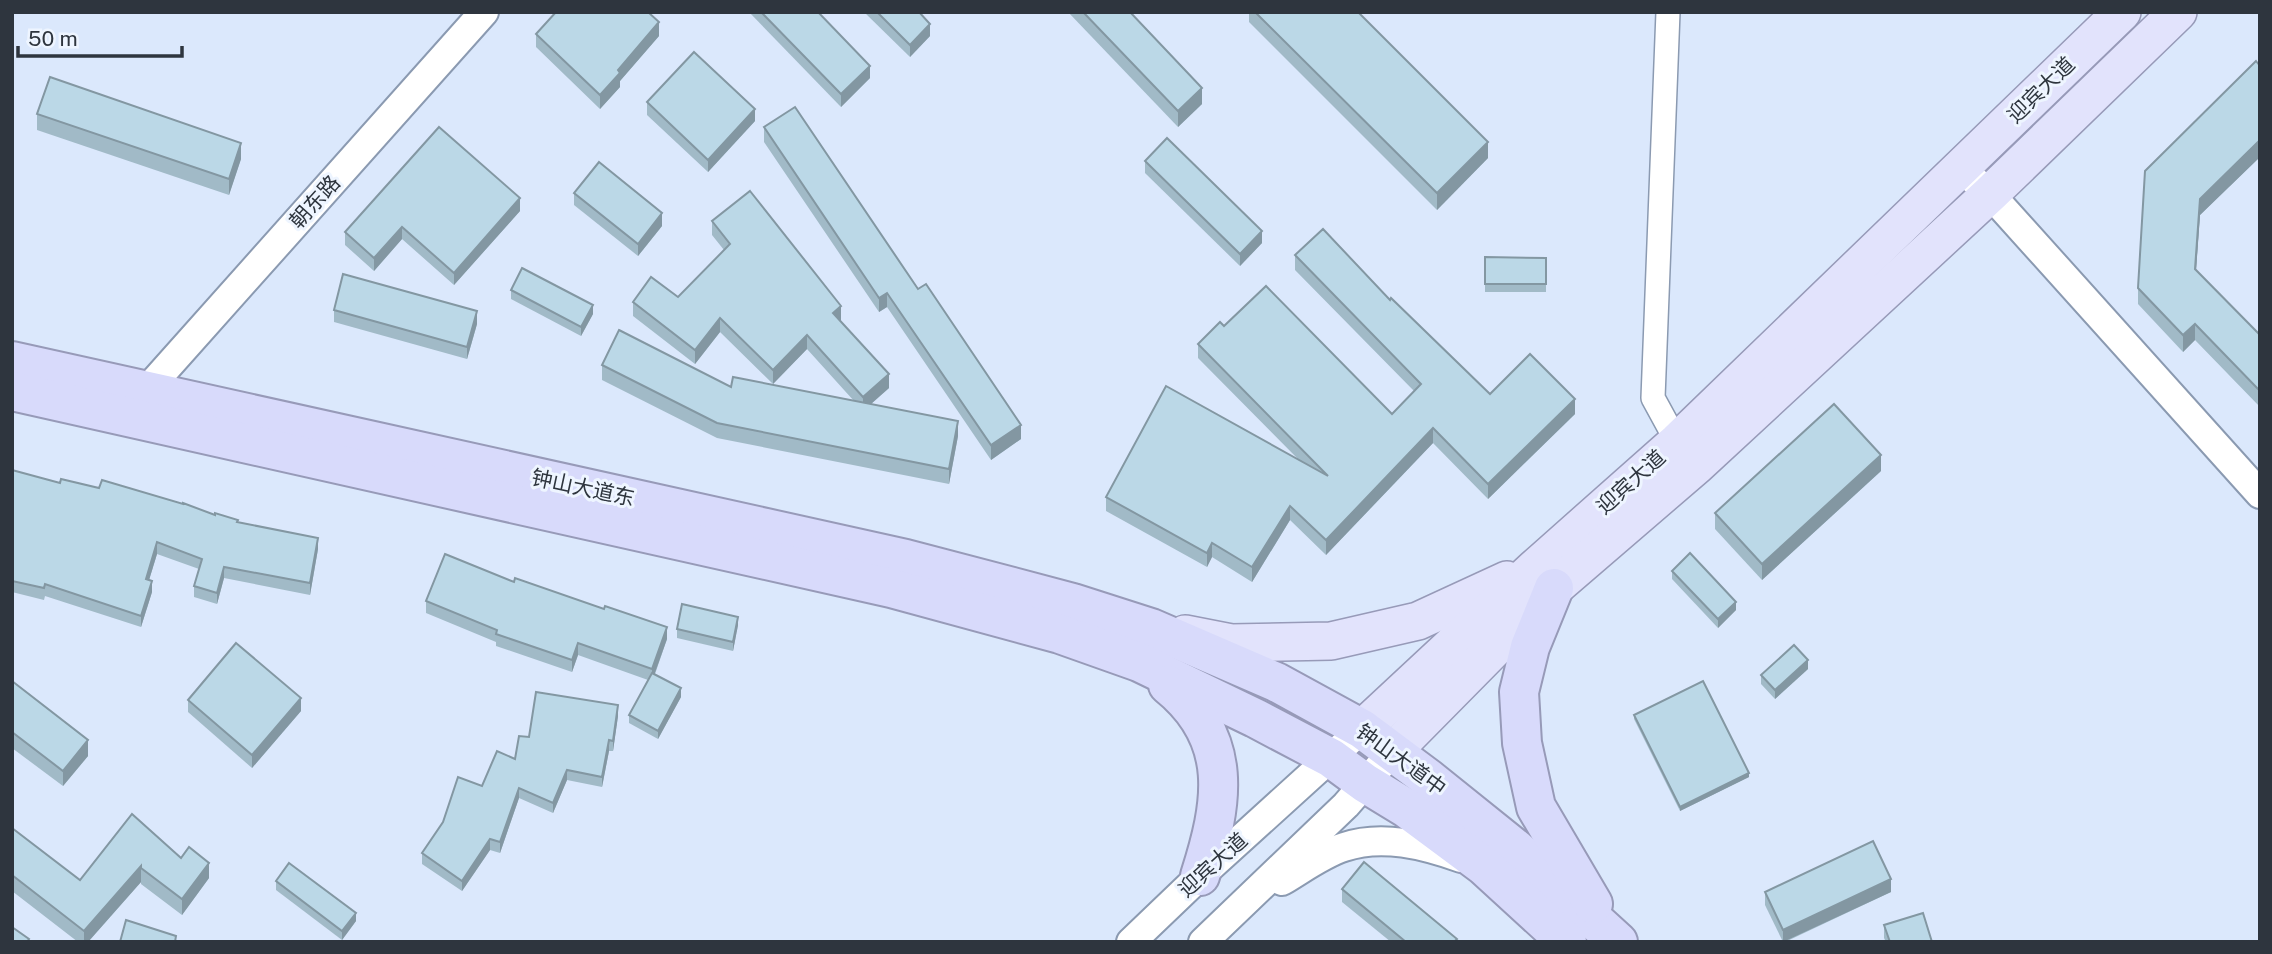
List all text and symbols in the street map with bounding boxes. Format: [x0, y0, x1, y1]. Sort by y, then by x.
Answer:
scale bar [18, 14, 182, 58]
text: 50 m [28, 26, 78, 51]
street label: 迎宾大道 [2002, 51, 2080, 128]
street label: 朝东路 [284, 170, 345, 233]
street label: 迎宾大道 [1591, 444, 1670, 519]
street label: 钟山大道东 [529, 464, 637, 511]
street label: 钟山大道中 [1351, 719, 1451, 801]
street label: 迎宾大道 [1173, 827, 1252, 902]

